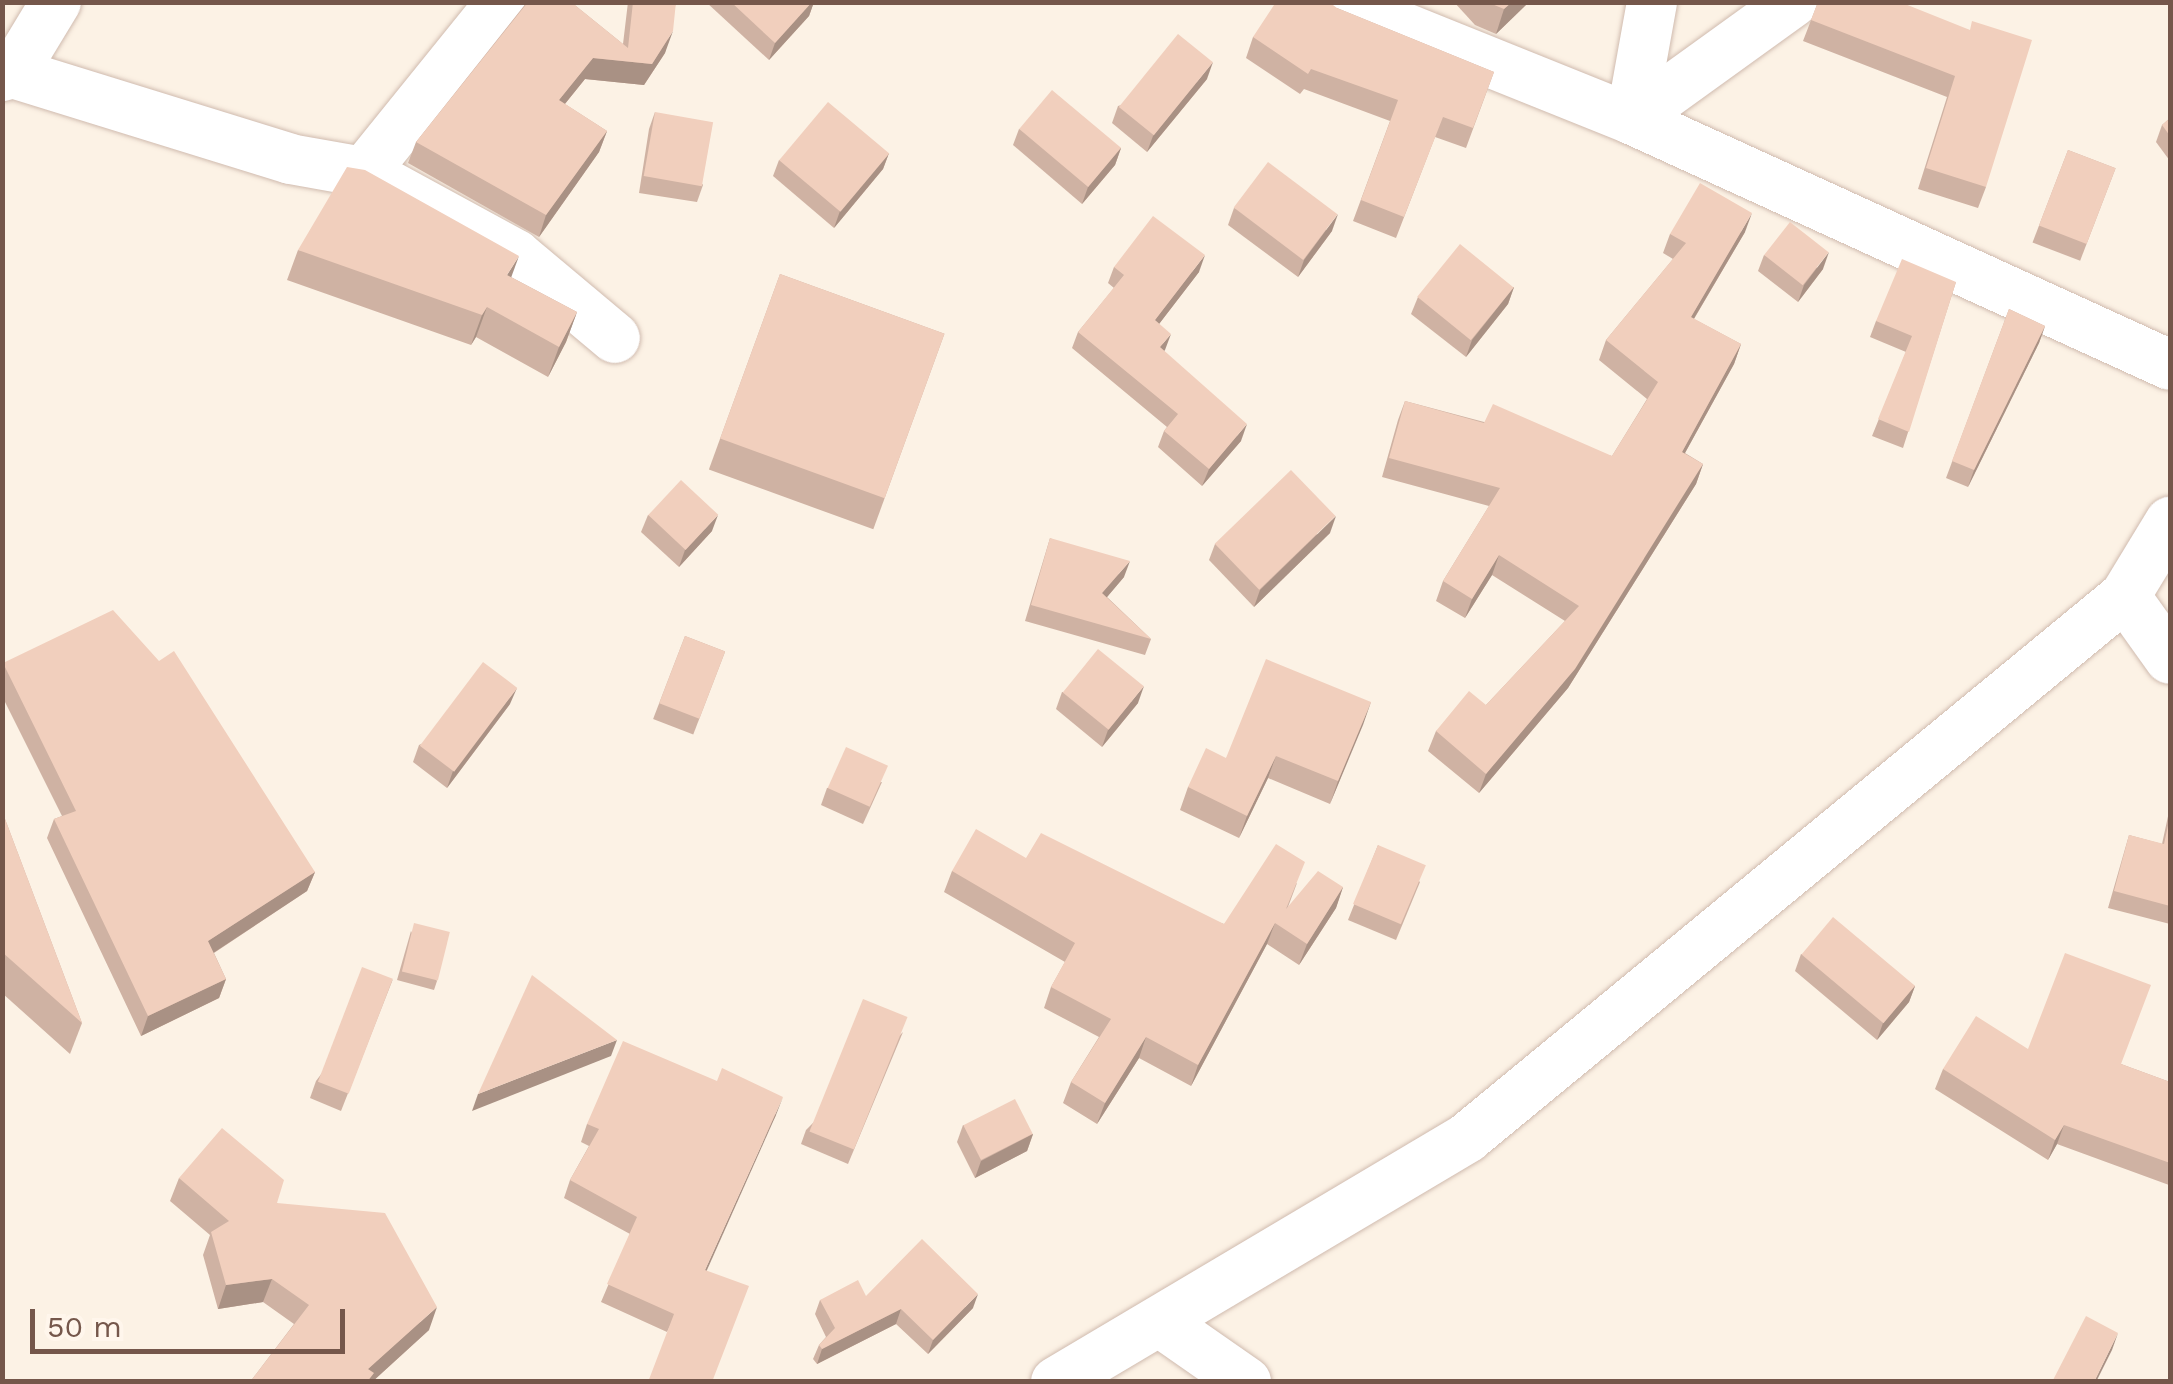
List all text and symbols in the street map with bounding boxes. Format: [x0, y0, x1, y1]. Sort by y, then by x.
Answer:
scale bar [35, 1289, 350, 1351]
text: 50 m [47, 1309, 122, 1344]

